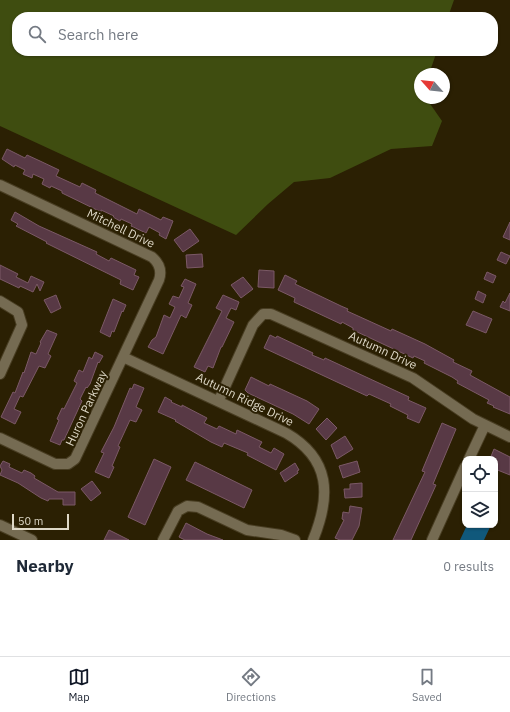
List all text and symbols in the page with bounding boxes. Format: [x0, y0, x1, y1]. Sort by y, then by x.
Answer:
search box [12, 12, 498, 56]
icon: search [26, 23, 48, 45]
text: Search here [58, 25, 138, 44]
north arrow [414, 68, 450, 104]
street label: Mitchell Drive [85, 205, 158, 251]
street label: Autumn Drive [347, 328, 420, 373]
street label: Huron Parkway [62, 368, 110, 448]
street label: Autumn Ridge Drive [194, 369, 297, 429]
map controls [462, 456, 498, 528]
button: locate [462, 456, 498, 492]
button: layers [462, 492, 498, 528]
scale bar [12, 512, 69, 531]
text: 50 m [18, 514, 43, 528]
text: Nearby [16, 555, 74, 577]
text: 0 results [443, 558, 494, 575]
tab: Map [68, 666, 90, 704]
tab: Directions [226, 666, 276, 704]
tab: Saved [412, 666, 442, 704]

